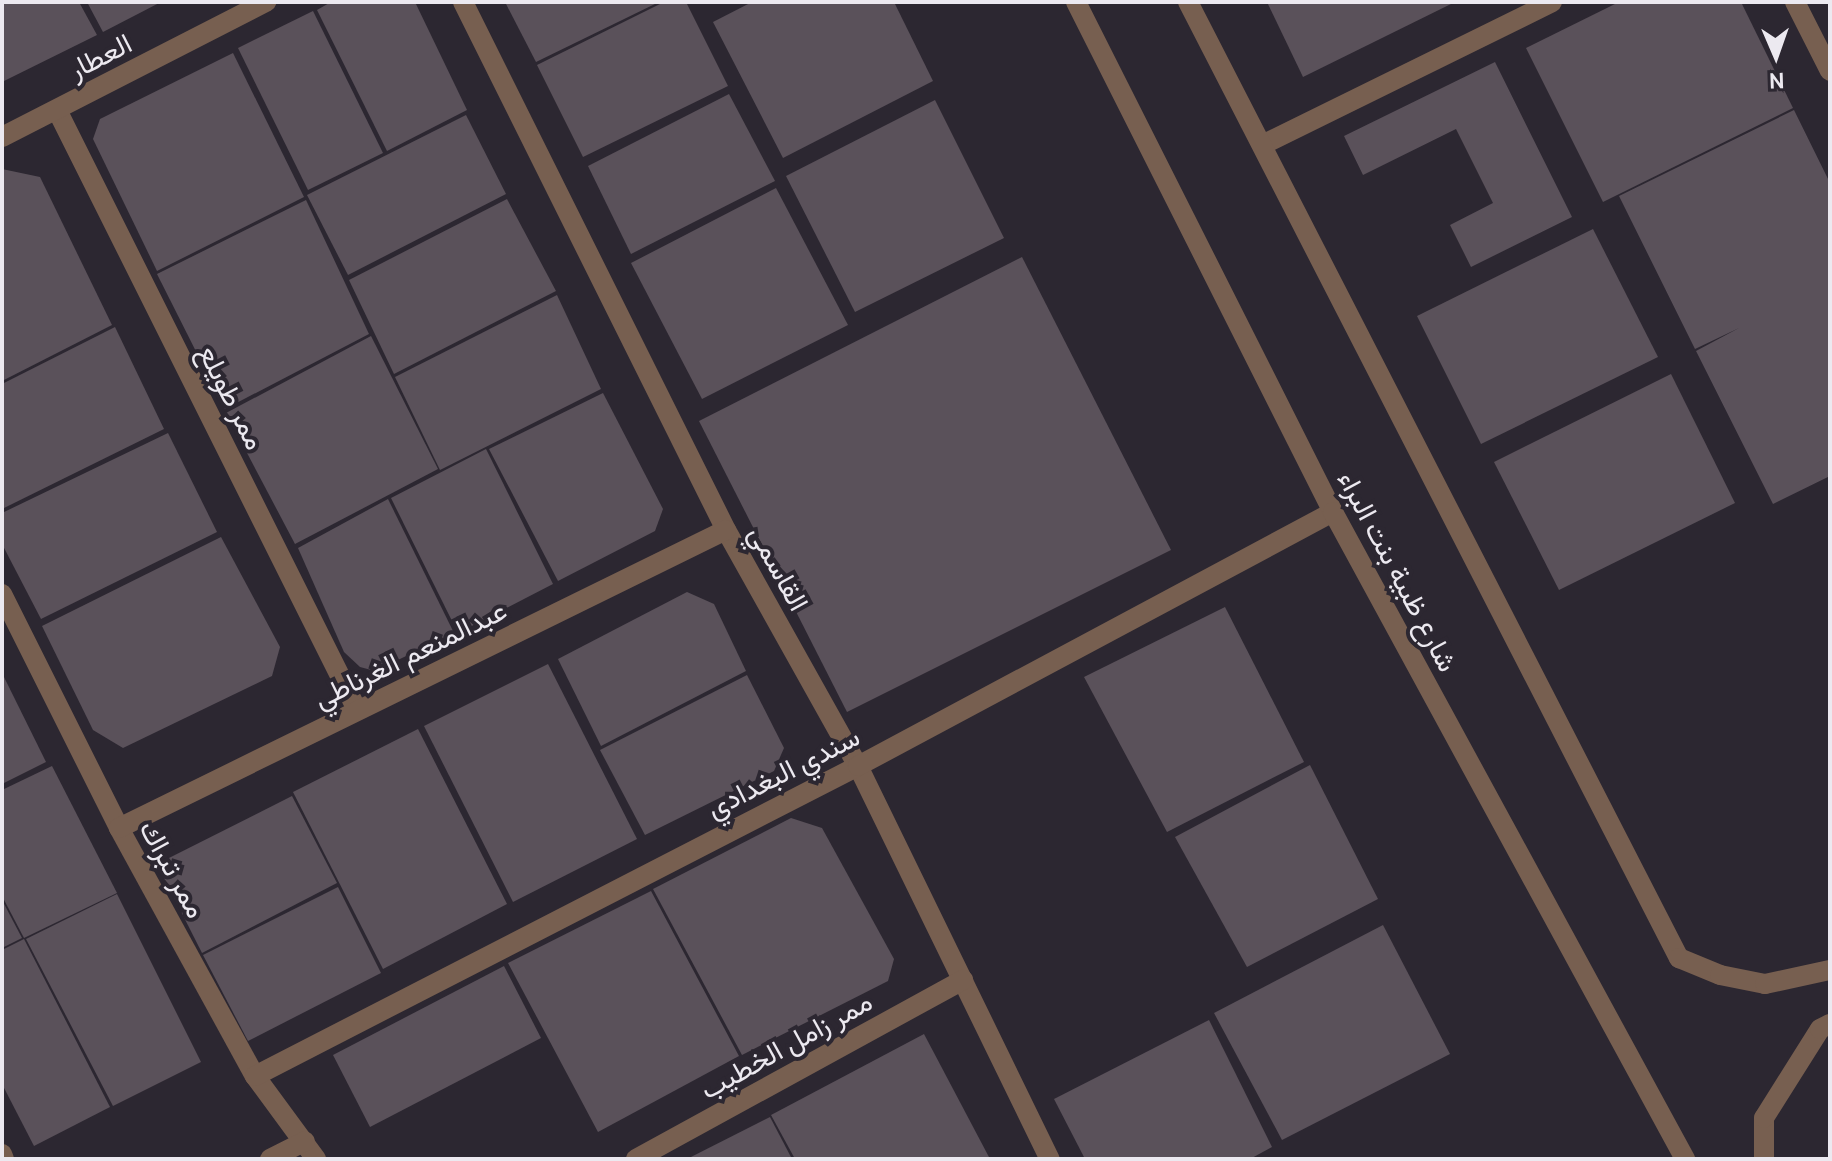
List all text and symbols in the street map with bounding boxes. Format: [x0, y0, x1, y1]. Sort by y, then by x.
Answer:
north arrow [1736, 16, 1816, 96]
street label: العطار [63, 26, 137, 86]
text: N [1769, 67, 1785, 94]
street label: ممر طويلع [191, 339, 273, 455]
street label: شارع ظبية بنت البراء [1331, 465, 1465, 677]
street label: القاسمي [742, 519, 816, 617]
street label: عبدالمنعم الغرناطي [308, 593, 512, 715]
street label: سندي البغدادي [701, 719, 865, 825]
street label: ممر تبراك [133, 814, 213, 924]
street label: ممر زامل الخطيب [694, 984, 878, 1106]

